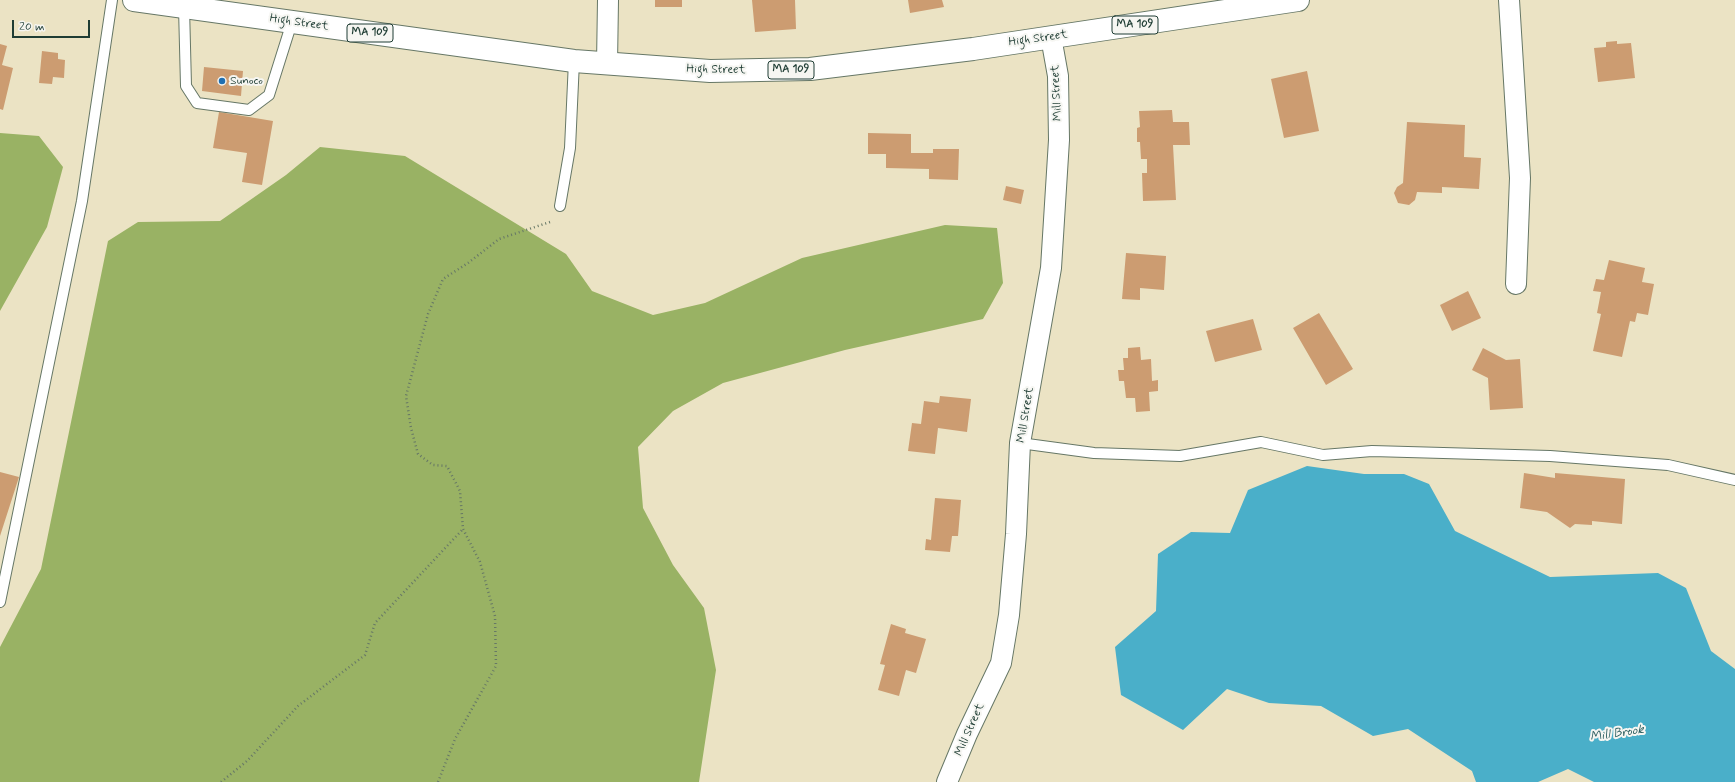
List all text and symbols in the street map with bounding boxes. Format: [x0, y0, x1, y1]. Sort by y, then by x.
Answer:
scale bar [14, 12, 92, 38]
street label: High Street [269, 12, 329, 34]
road number: MA 109 [1112, 16, 1158, 34]
text: 20 m [19, 19, 45, 35]
road number: MA 109 [347, 24, 393, 42]
street label: High Street [1008, 28, 1068, 50]
road number: MA 109 [768, 61, 814, 79]
street label: High Street [686, 62, 746, 78]
street label: Mill Street [1048, 65, 1066, 121]
place label: Sunoco [230, 74, 263, 88]
marker: Sunoco [217, 76, 227, 86]
street label: Mill Street [1014, 386, 1038, 444]
street label: Mill Street [952, 701, 988, 759]
water label: Mill Brook [1589, 722, 1645, 746]

